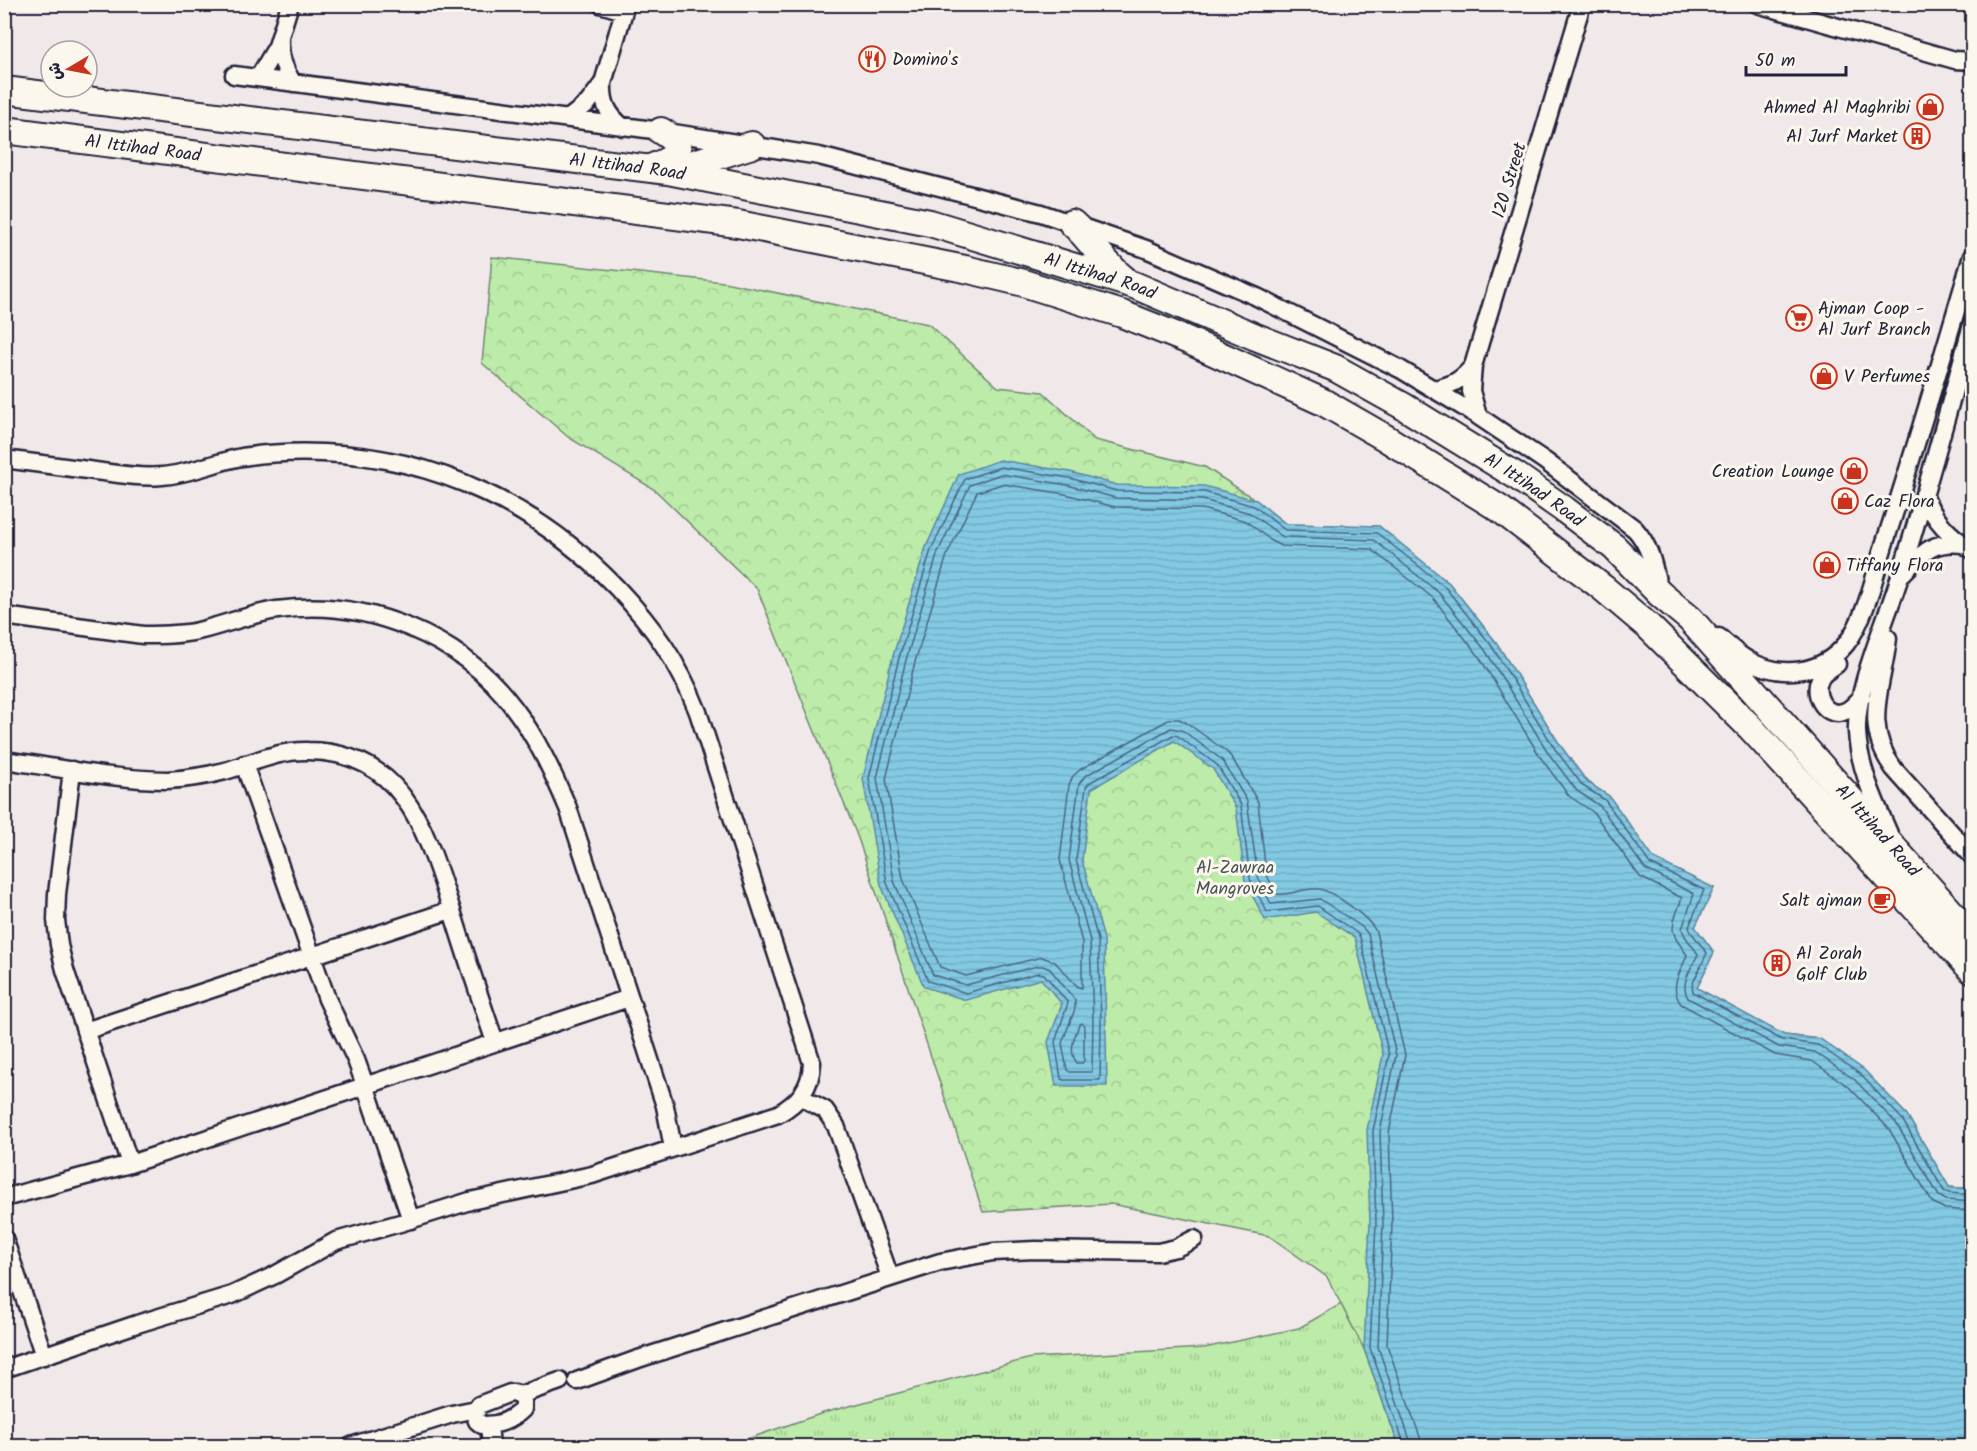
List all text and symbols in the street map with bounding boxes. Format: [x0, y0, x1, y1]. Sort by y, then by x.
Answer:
north arrow [39, 39, 99, 99]
scale bar [1746, 39, 1846, 77]
restaurant icon: Domino's [857, 44, 887, 74]
place label: Domino's [892, 46, 959, 75]
text: 50 m [1755, 47, 1795, 76]
text: ش [42, 61, 70, 82]
shop icon: Ahmed Al Maghribi [1915, 92, 1945, 122]
place label: Ahmed Al Maghribi [1763, 94, 1911, 123]
building icon: Al Jurf Market [1902, 121, 1932, 151]
place label: Al Jurf Market [1786, 123, 1899, 152]
street label: Al Ittihad Road [83, 127, 203, 171]
street label: 120 Street [1485, 138, 1536, 222]
street label: Al Ittihad Road [567, 146, 689, 190]
street label: Al Ittihad Road [1040, 245, 1161, 309]
place label: Ajman Coop - Al Jurf Branch [1818, 295, 1931, 345]
supermarket icon: Ajman Coop - Al Jurf Branch [1784, 303, 1814, 333]
shop icon: V Perfumes [1809, 361, 1839, 391]
place label: V Perfumes [1844, 363, 1930, 392]
street label: Al Ittihad Road [1477, 446, 1591, 536]
shop icon: Creation Lounge [1839, 456, 1869, 486]
place label: Creation Lounge [1712, 458, 1834, 487]
shop icon: Caz Flora [1830, 486, 1860, 516]
place label: Caz Flora [1864, 488, 1935, 517]
shop icon: Tiffany Flora [1812, 550, 1842, 580]
place label: Tiffany Flora [1846, 552, 1944, 581]
street label: Al Ittihad Road [1827, 778, 1927, 885]
park label: Al-Zawraa Mangroves [1196, 854, 1274, 904]
cafe icon: Salt ajman [1867, 885, 1897, 915]
place label: Salt ajman [1780, 887, 1862, 916]
place label: Al Zorah Golf Club [1796, 940, 1867, 990]
building icon: Al Zorah Golf Club [1762, 948, 1792, 978]

